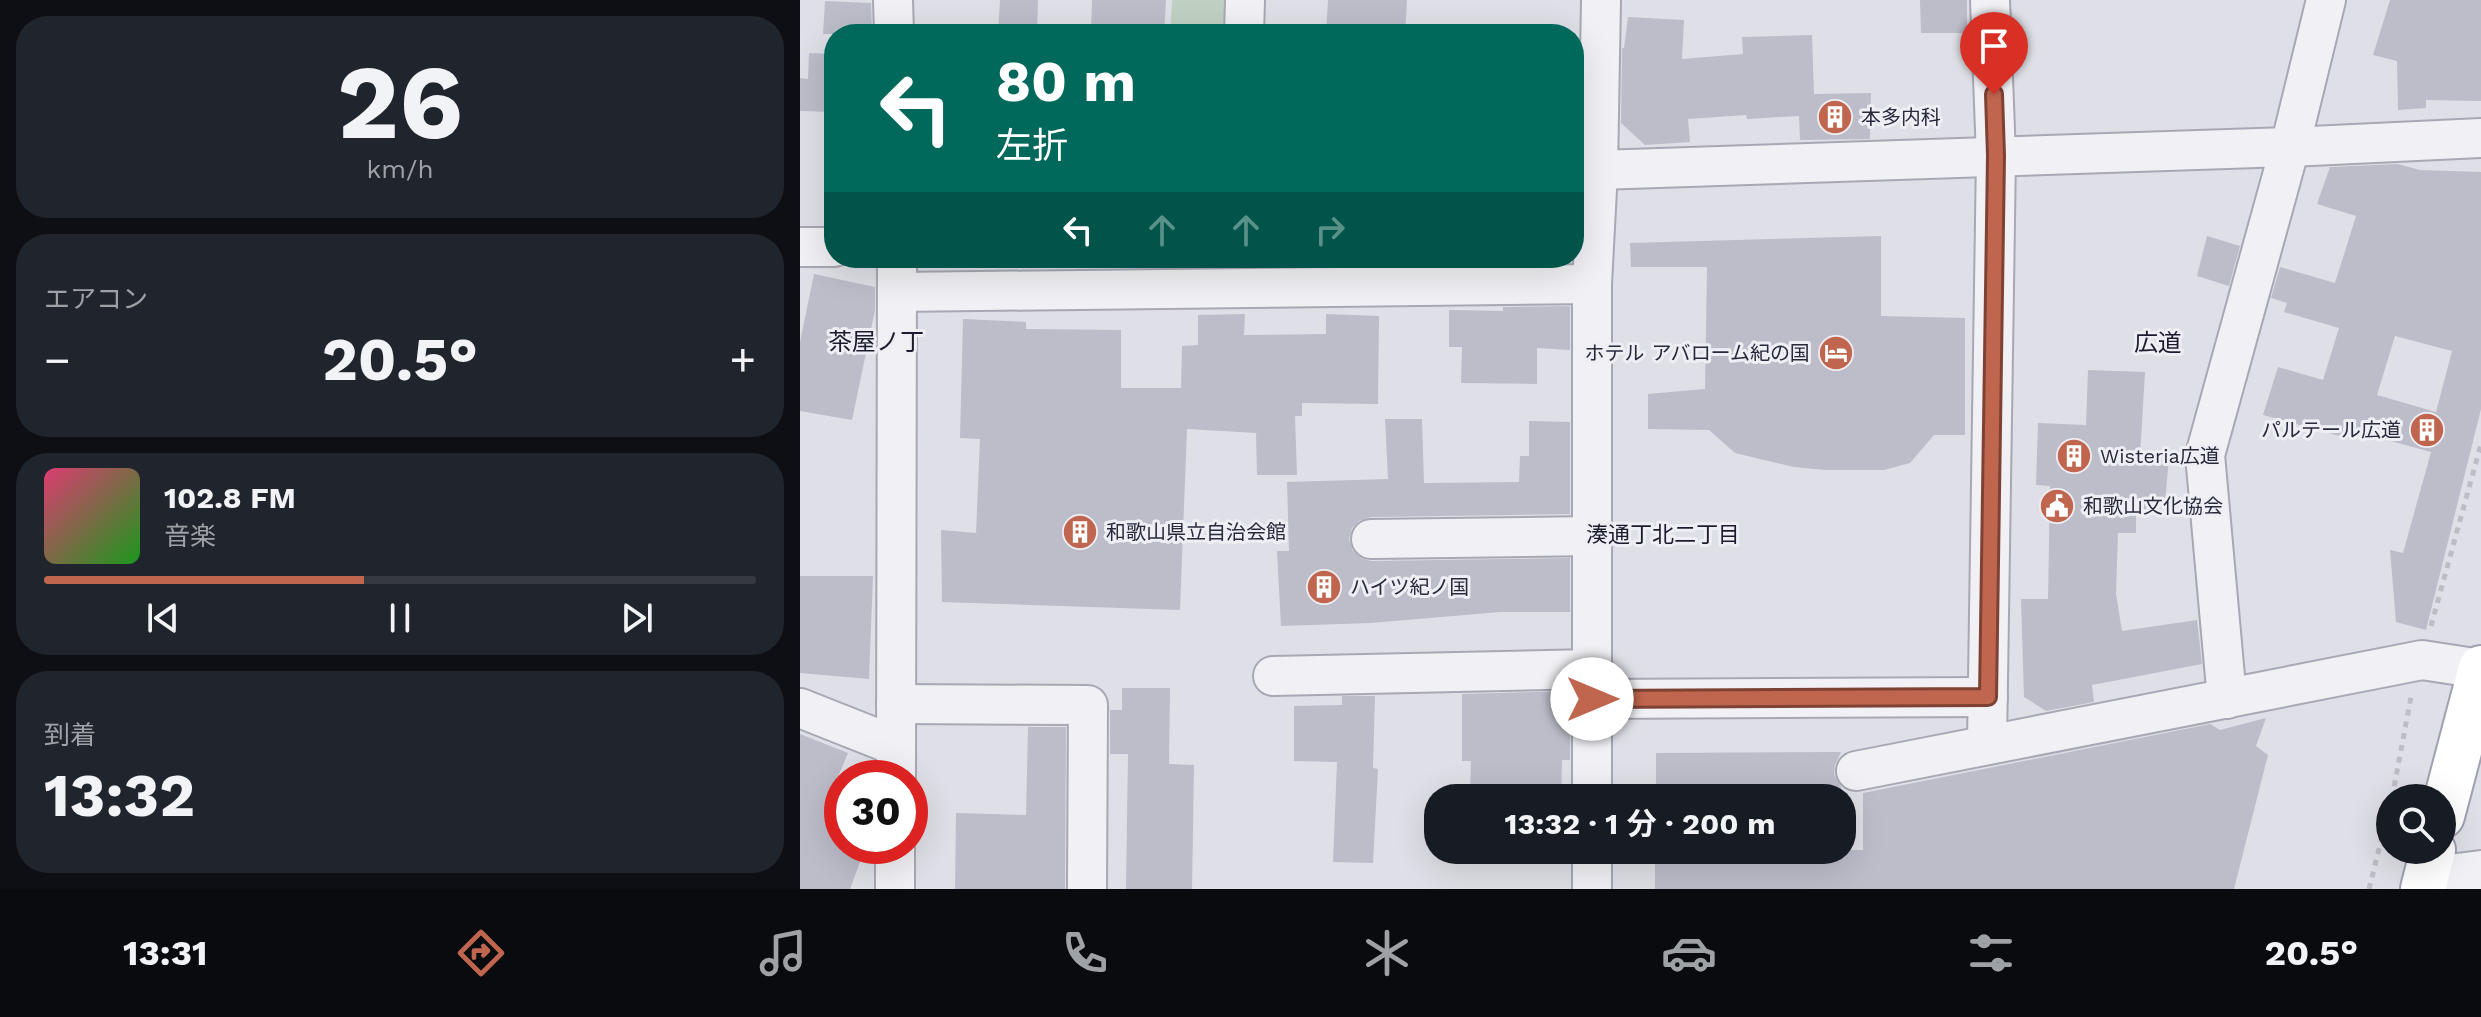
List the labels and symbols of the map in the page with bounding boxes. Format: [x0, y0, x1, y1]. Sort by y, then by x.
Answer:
pin [1960, 12, 2028, 94]
building icon: 本多内科 [1816, 98, 1854, 136]
place label: 本多内科 [1861, 105, 1941, 129]
district label: 茶屋ノ丁 [828, 328, 924, 356]
district label: 広道 [2134, 329, 2182, 357]
hotel icon: ホテル アバローム紀の国 [1817, 334, 1855, 372]
place label: ホテル アバローム紀の国 [1585, 341, 1810, 365]
building icon: パルテール広道 [2408, 411, 2446, 449]
place label: パルテール広道 [2261, 418, 2401, 442]
building icon: Wisteria広道 [2055, 437, 2093, 475]
place label: Wisteria広道 [2100, 444, 2220, 468]
public building icon: 和歌山文化協会 [2038, 487, 2076, 525]
place label: 和歌山文化協会 [2083, 494, 2223, 518]
building icon: 和歌山県立自治会館 [1061, 513, 1099, 551]
place label: 和歌山県立自治会館 [1106, 520, 1286, 544]
district label: 湊通丁北二丁目 [1586, 522, 1740, 547]
building icon: ハイツ紀ノ国 [1305, 568, 1343, 606]
place label: ハイツ紀ノ国 [1350, 575, 1470, 599]
position arrow [1550, 657, 1634, 741]
speed limit sign: 30 [824, 760, 928, 864]

